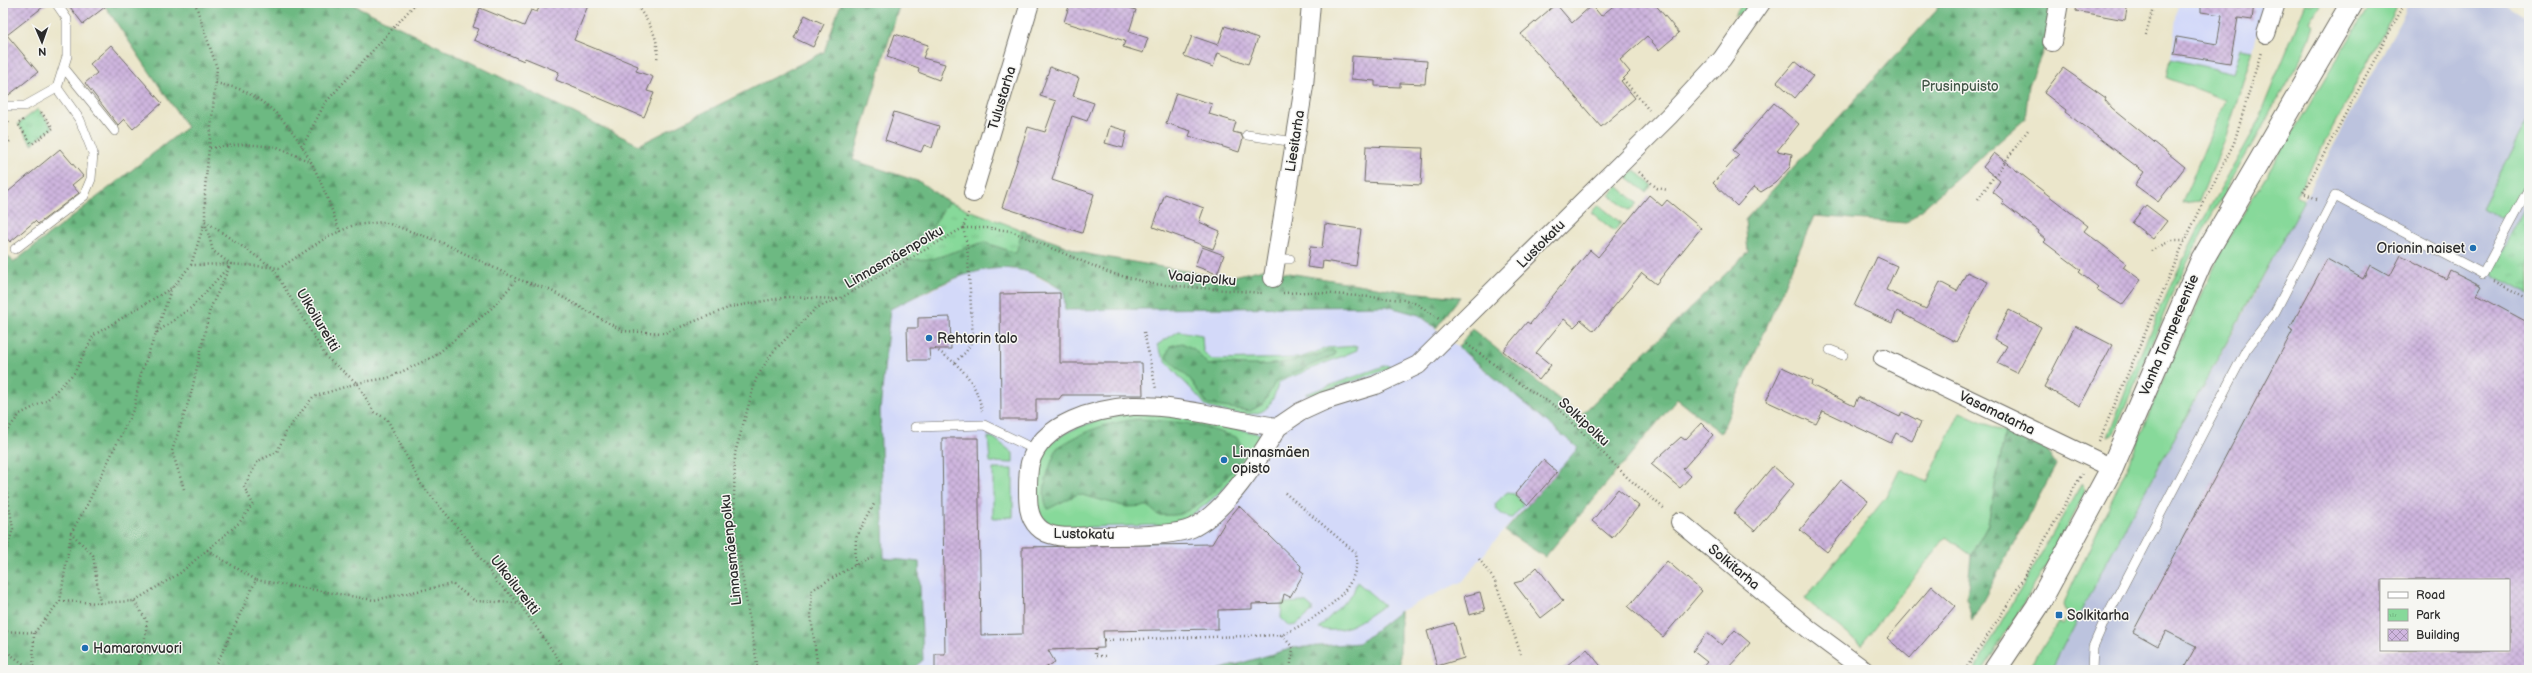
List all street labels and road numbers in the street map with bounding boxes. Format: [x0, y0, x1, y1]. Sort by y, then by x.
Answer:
street label: Tulustarha [984, 64, 1020, 132]
street label: Liesitarha [1282, 109, 1308, 173]
street label: Lustokatu [1513, 216, 1569, 272]
street label: Linnasmäenpolku [841, 222, 947, 292]
street label: Vaajapolku [1167, 267, 1237, 289]
street label: Vanha Tampereentie [2136, 272, 2202, 398]
street label: Ulkoilureitti [293, 285, 343, 355]
street label: Vasamatarha [1956, 387, 2038, 439]
street label: Solkipolku [1555, 394, 1613, 450]
street label: Linnasmäenpolku [717, 494, 745, 606]
street label: Lustokatu [1053, 525, 1115, 543]
street label: Solkitarha [1705, 540, 1763, 594]
street label: Ulkoilureitti [487, 552, 543, 618]

